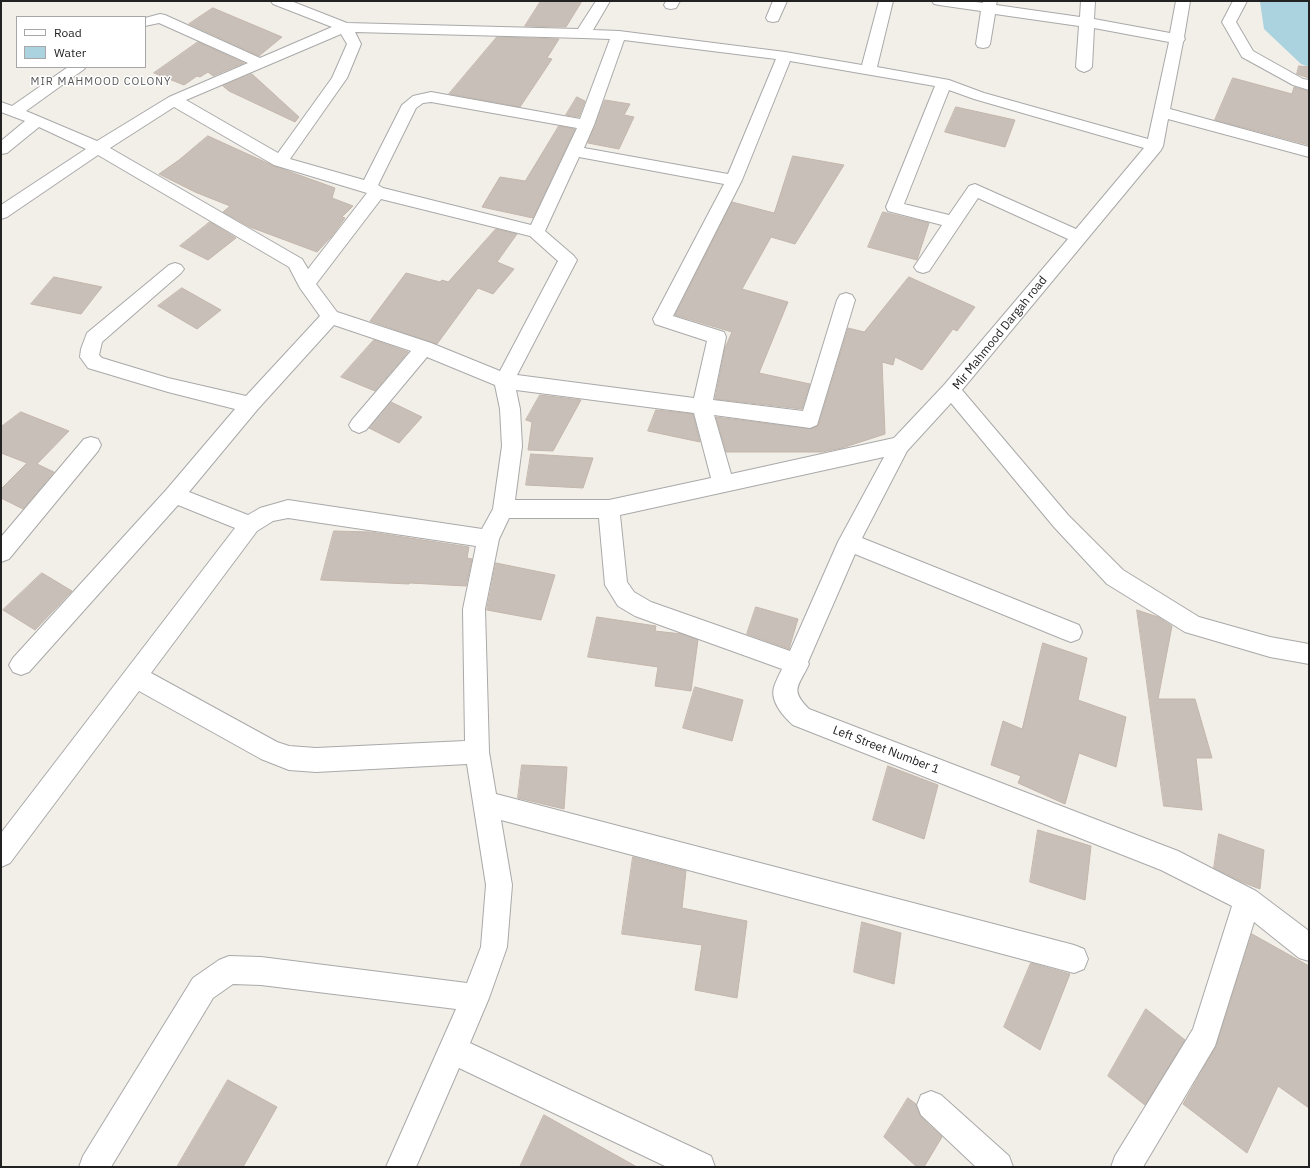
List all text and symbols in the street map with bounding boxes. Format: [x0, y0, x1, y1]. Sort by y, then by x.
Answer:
legend [16, 16, 146, 68]
text: Road [54, 25, 82, 40]
text: Water [54, 45, 86, 60]
district label: MIR MAHMOOD COLONY [31, 75, 171, 89]
street label: Mir Mahmood Dargah road [950, 273, 1050, 393]
street label: Left Street Number 1 [831, 723, 941, 777]

